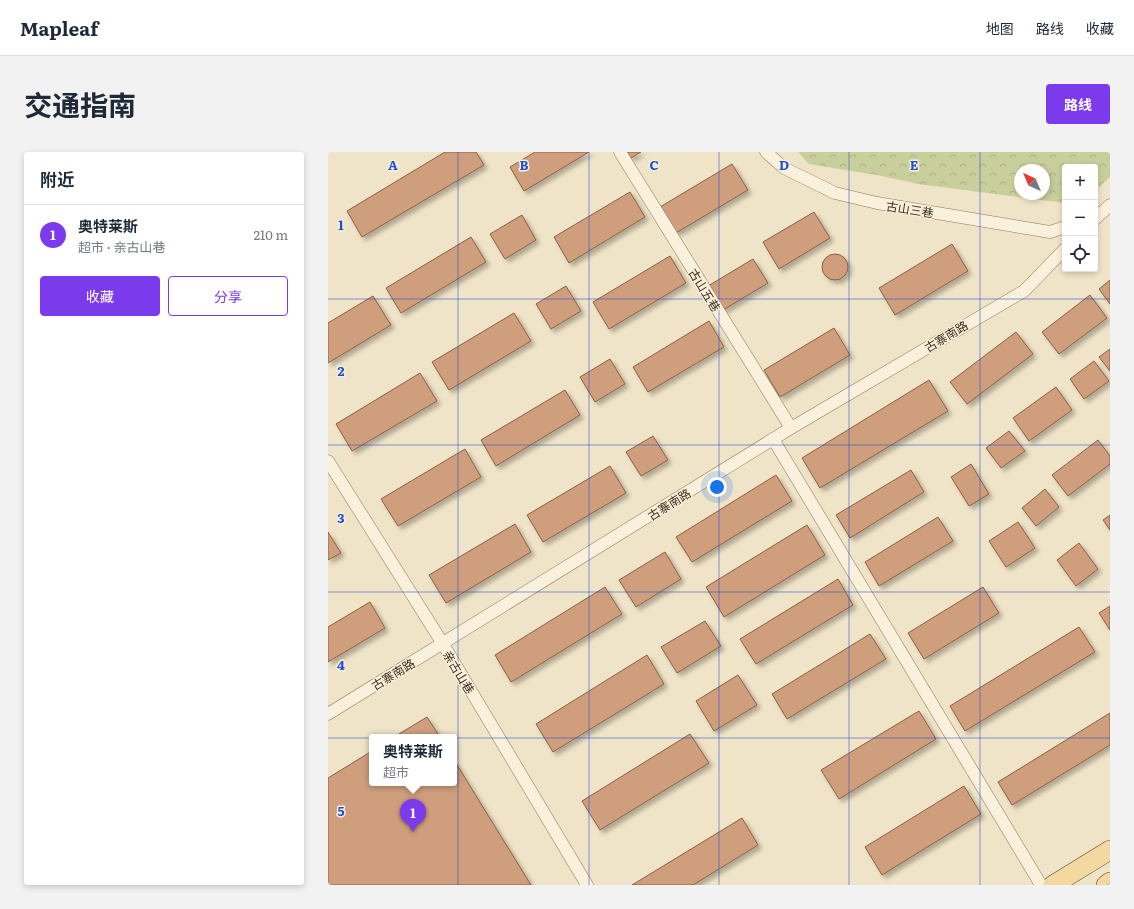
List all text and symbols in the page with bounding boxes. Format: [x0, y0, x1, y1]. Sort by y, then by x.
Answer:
text: Mapleaf [20, 14, 98, 42]
text: 地图 [986, 18, 1014, 38]
text: 路线 [1036, 18, 1064, 38]
text: 收藏 [1086, 18, 1114, 38]
text: 交通指南 [24, 83, 136, 125]
button: 路线 [1046, 84, 1110, 124]
text: A [388, 155, 398, 174]
text: B [520, 155, 529, 174]
text: C [649, 155, 659, 174]
text: D [779, 155, 789, 174]
text: E [910, 155, 919, 174]
north arrow [1014, 164, 1050, 200]
map controls [1062, 164, 1098, 272]
button: + [1062, 164, 1098, 200]
text: 附近 [40, 166, 74, 191]
street label: 古山三巷 [885, 196, 935, 222]
button: − [1062, 200, 1098, 236]
text: 奥特莱斯 [78, 214, 138, 237]
text: 1 [338, 215, 344, 234]
text: 1 [50, 225, 56, 244]
text: 210 m [253, 225, 288, 244]
button: locate [1062, 236, 1098, 272]
text: 超市 · 亲古山巷 [78, 237, 166, 256]
street label: 古山五巷 [685, 265, 725, 315]
button: 收藏 [40, 276, 160, 316]
button: 分享 [168, 276, 288, 316]
street label: 古寨南路 [921, 316, 971, 356]
text: 2 [338, 361, 345, 380]
your location [707, 477, 727, 497]
street label: 古寨南路 [644, 484, 694, 524]
text: 3 [337, 508, 345, 527]
street label: 亲古山巷 [439, 647, 479, 697]
street label: 古寨南路 [368, 654, 418, 694]
text: 4 [337, 655, 345, 674]
popup [369, 734, 457, 786]
text: 奥特莱斯 [383, 739, 443, 762]
text: 超市 [383, 762, 409, 781]
pin: 1 [400, 799, 426, 832]
text: 5 [337, 801, 345, 820]

